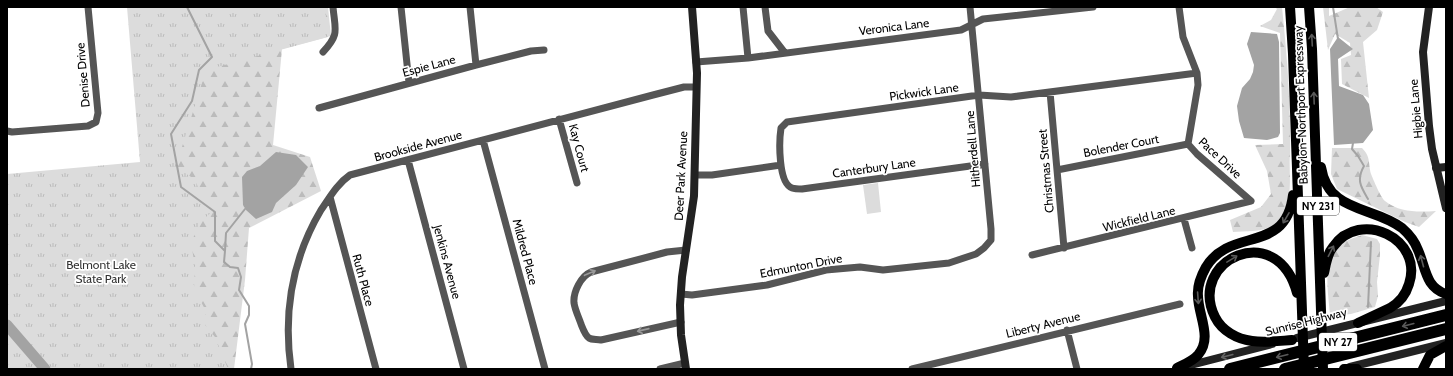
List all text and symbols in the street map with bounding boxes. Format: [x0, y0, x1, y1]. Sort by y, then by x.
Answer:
street label: Veronica Lane [858, 15, 930, 38]
street label: Babylon-Northport Expressway [1290, 25, 1311, 185]
one-way arrow [1308, 34, 1315, 47]
street label: Denise Drive [72, 42, 93, 108]
street label: Espie Lane [401, 51, 457, 80]
street label: Pickwick Lane [888, 79, 959, 104]
street label: Higbie Lane [1405, 79, 1426, 139]
one-way arrow [1310, 92, 1318, 105]
street label: Hitherdell Lane [962, 110, 983, 188]
street label: Kay Court [566, 122, 593, 173]
street label: Brookside Avenue [372, 127, 463, 164]
street label: Christmas Street [1034, 129, 1057, 214]
street label: Deer Park Avenue [671, 131, 690, 221]
street label: Bolender Court [1082, 131, 1160, 160]
street label: Pace Drive [1196, 134, 1245, 181]
street label: Canterbury Lane [831, 154, 916, 181]
road number: NY 231 [1297, 197, 1339, 215]
street label: Wickfield Lane [1101, 202, 1177, 235]
one-way arrow [1281, 212, 1289, 224]
street label: Mildred Place [509, 217, 541, 286]
street label: Jenkins Avenue [430, 222, 465, 301]
one-way arrow [1327, 245, 1335, 257]
street label: Edmunton Drive [759, 250, 843, 281]
street label: Ruth Place [349, 252, 378, 308]
one-way arrow [1226, 255, 1237, 263]
one-way arrow [1418, 255, 1425, 268]
park label: Belmont Lake State Park [66, 257, 136, 286]
one-way arrow [584, 269, 596, 276]
one-way arrow [1195, 291, 1202, 304]
street label: Sunrise Highway [1264, 304, 1348, 339]
street label: Liberty Avenue [1004, 308, 1082, 341]
one-way arrow [1402, 321, 1415, 329]
one-way arrow [637, 327, 650, 335]
road number: NY 27 [1319, 333, 1357, 351]
one-way arrow [1221, 352, 1234, 360]
one-way arrow [1276, 353, 1289, 360]

